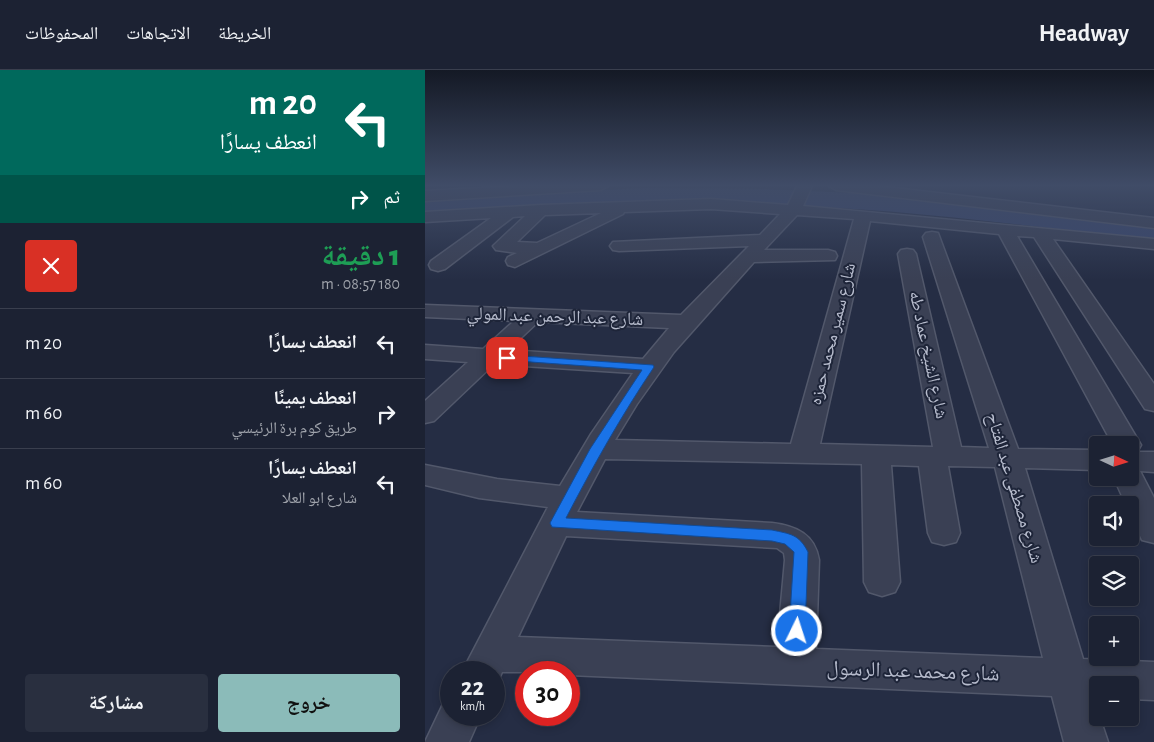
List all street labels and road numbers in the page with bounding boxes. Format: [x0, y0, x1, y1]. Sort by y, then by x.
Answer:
street label: شارع سمير محمد حمزه [807, 261, 860, 407]
street label: شارع الشيخ عماد طه [904, 289, 950, 421]
street label: شارع عبد الرحمن عبد المولي [466, 305, 644, 334]
street label: شارع مصطفى عبد الفتاح [981, 411, 1045, 566]
street label: شارع محمد عبد الرسول [826, 657, 1000, 687]

